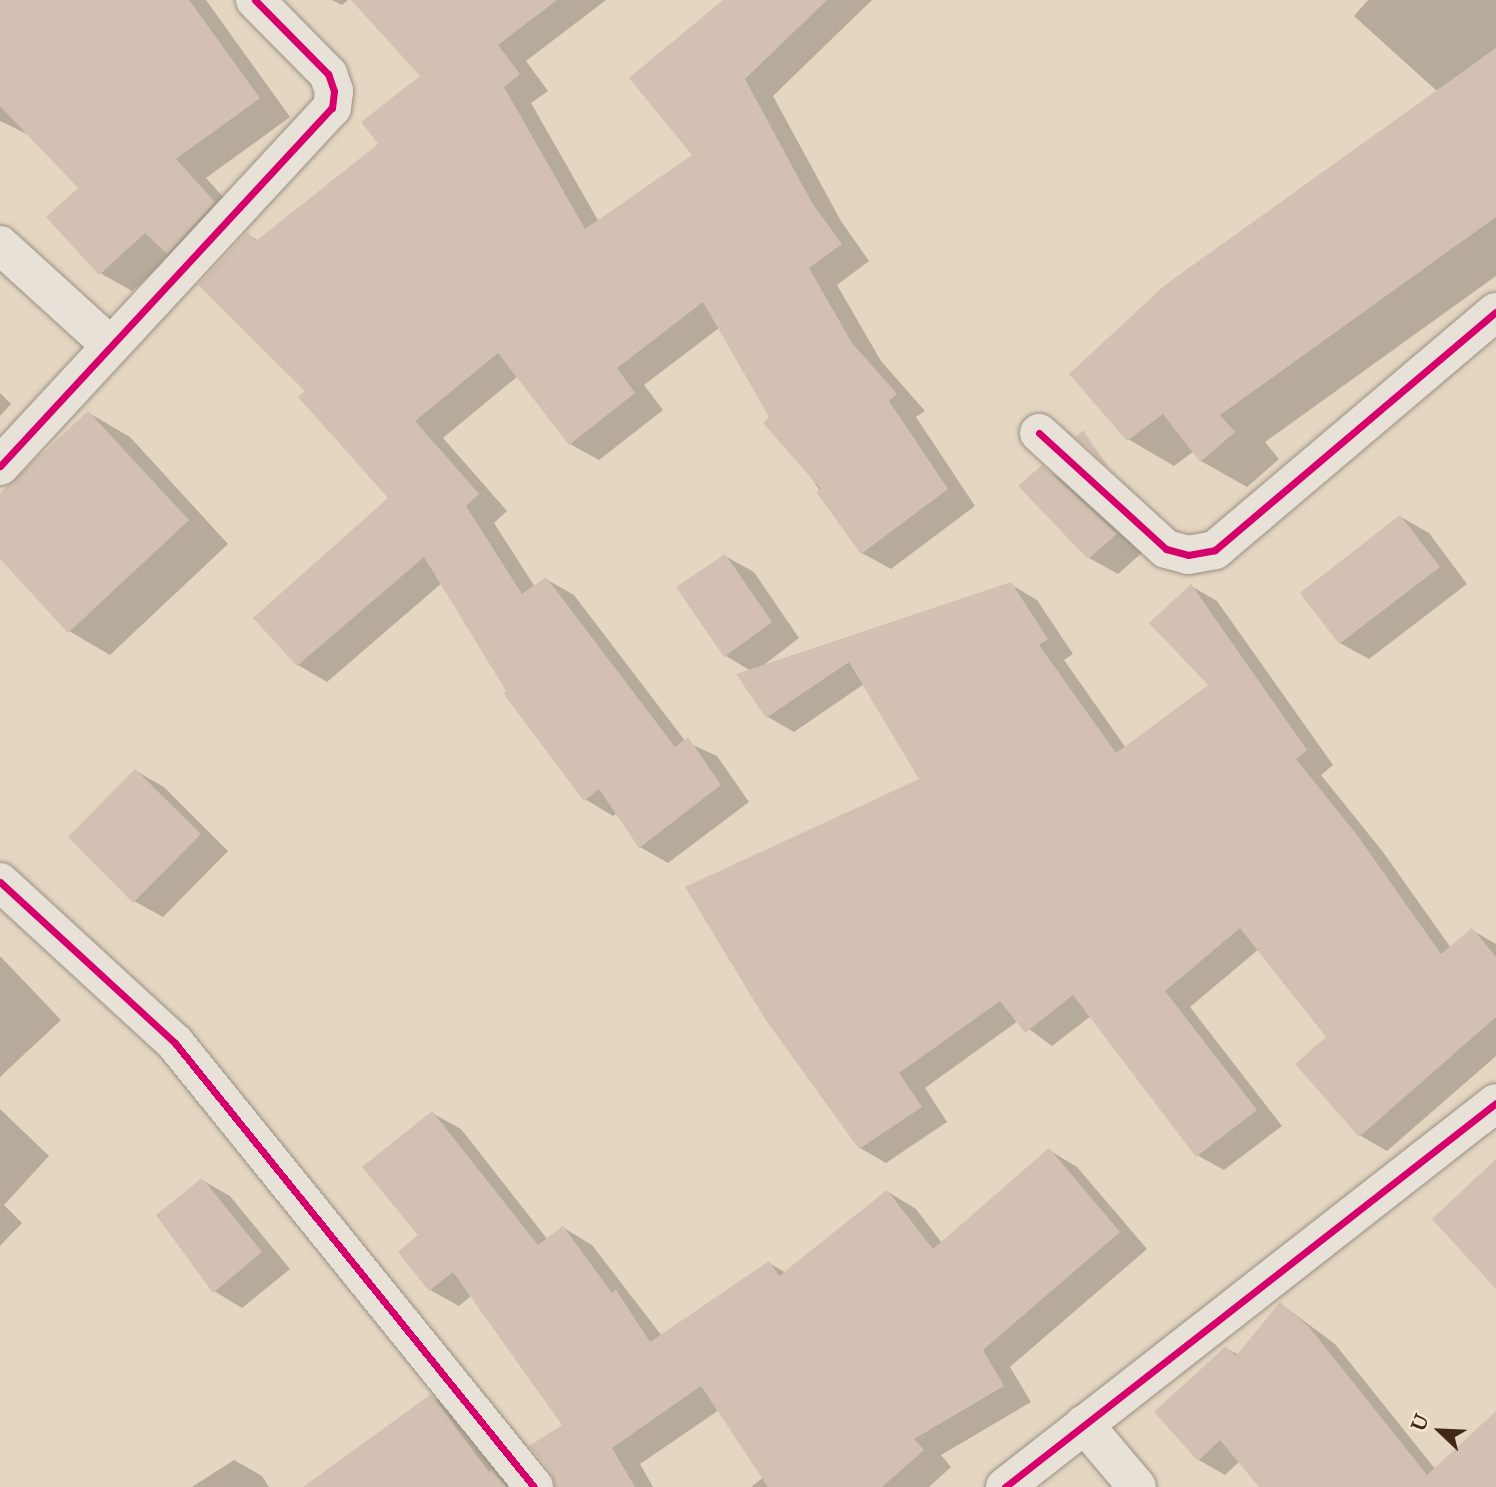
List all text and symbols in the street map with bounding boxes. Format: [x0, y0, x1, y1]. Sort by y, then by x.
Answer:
north arrow [1405, 1396, 1475, 1466]
text: U [1407, 1411, 1435, 1435]

